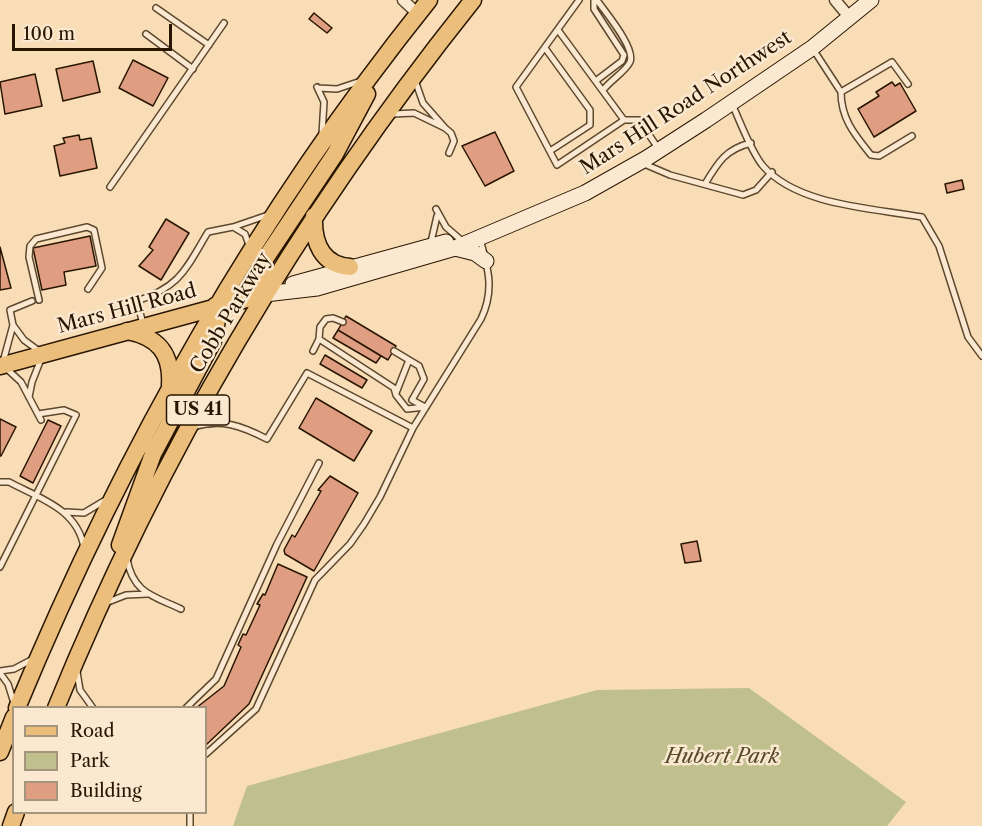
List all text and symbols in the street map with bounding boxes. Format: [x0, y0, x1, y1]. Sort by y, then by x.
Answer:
scale bar [15, 12, 176, 50]
text: 100 m [23, 23, 75, 45]
street label: Mars Hill Road Northwest [576, 26, 796, 180]
street label: Cobb Parkway [185, 248, 277, 378]
street label: Mars Hill Road [55, 279, 199, 339]
road number: US 41 [166, 395, 230, 425]
legend [12, 706, 207, 814]
text: Road [70, 720, 115, 742]
park label: Hubert Park [665, 745, 779, 769]
text: Park [70, 750, 109, 772]
text: Building [70, 780, 142, 802]

